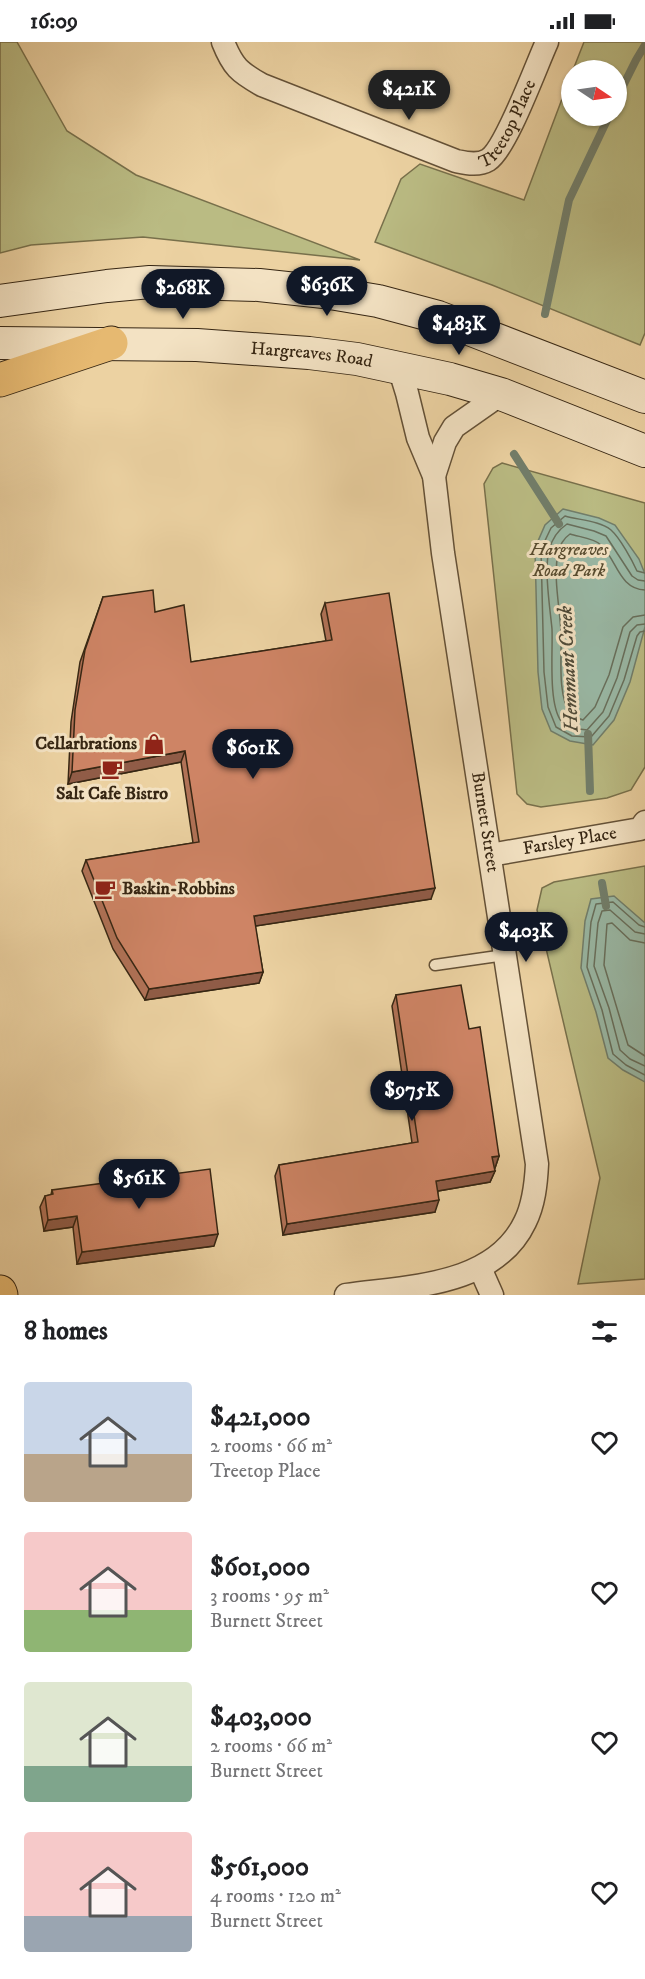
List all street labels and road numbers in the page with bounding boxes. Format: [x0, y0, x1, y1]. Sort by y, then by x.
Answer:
street label: Treetop Place [475, 76, 541, 174]
street label: Hargreaves Road [250, 338, 375, 373]
street label: Burnett Street [466, 770, 504, 874]
street label: Farsley Place [521, 822, 618, 860]

